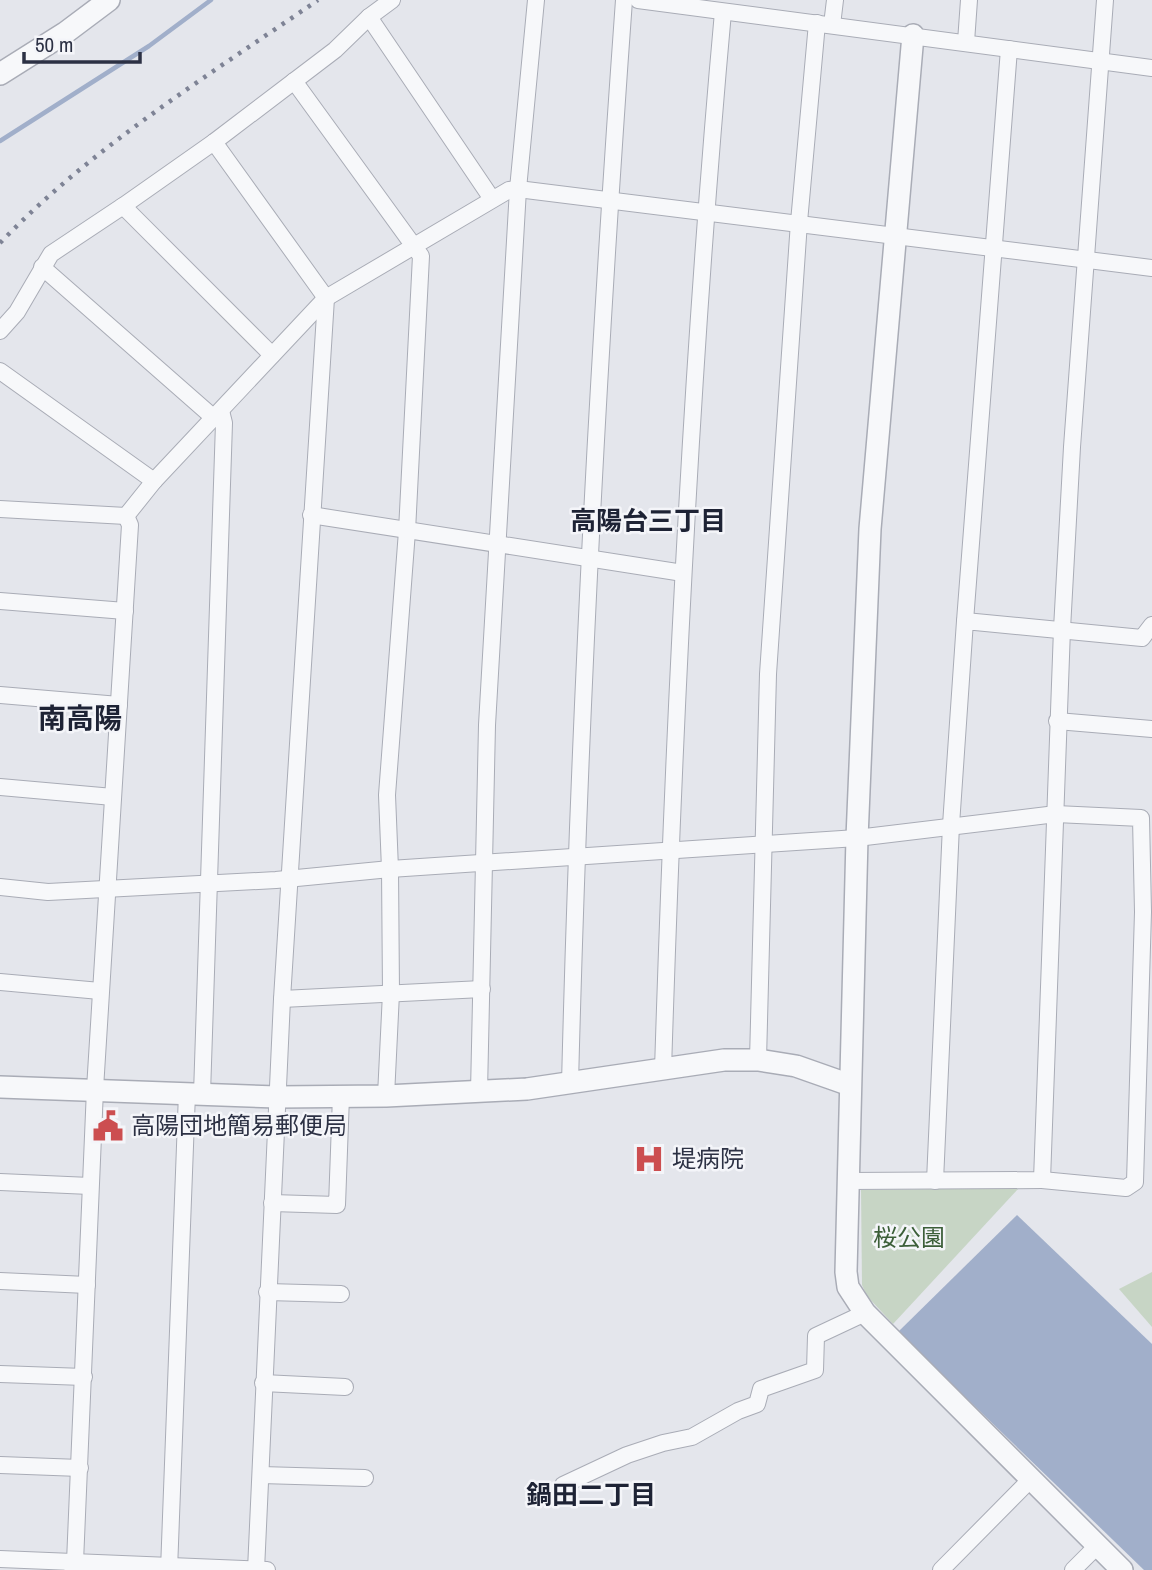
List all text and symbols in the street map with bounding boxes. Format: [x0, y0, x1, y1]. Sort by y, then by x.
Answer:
scale bar [24, 21, 140, 65]
text: 50 m [35, 30, 73, 59]
district label: 高陽台三丁目 [570, 503, 726, 538]
district label: 南高陽 [38, 699, 122, 737]
public building icon: 高陽団地簡易郵便局 [91, 1109, 125, 1143]
place label: 高陽団地簡易郵便局 [131, 1109, 347, 1141]
hospital icon: 堤病院 [632, 1142, 666, 1176]
place label: 堤病院 [672, 1142, 744, 1174]
park label: 桜公園 [873, 1221, 945, 1253]
district label: 鍋田二丁目 [526, 1477, 656, 1512]

